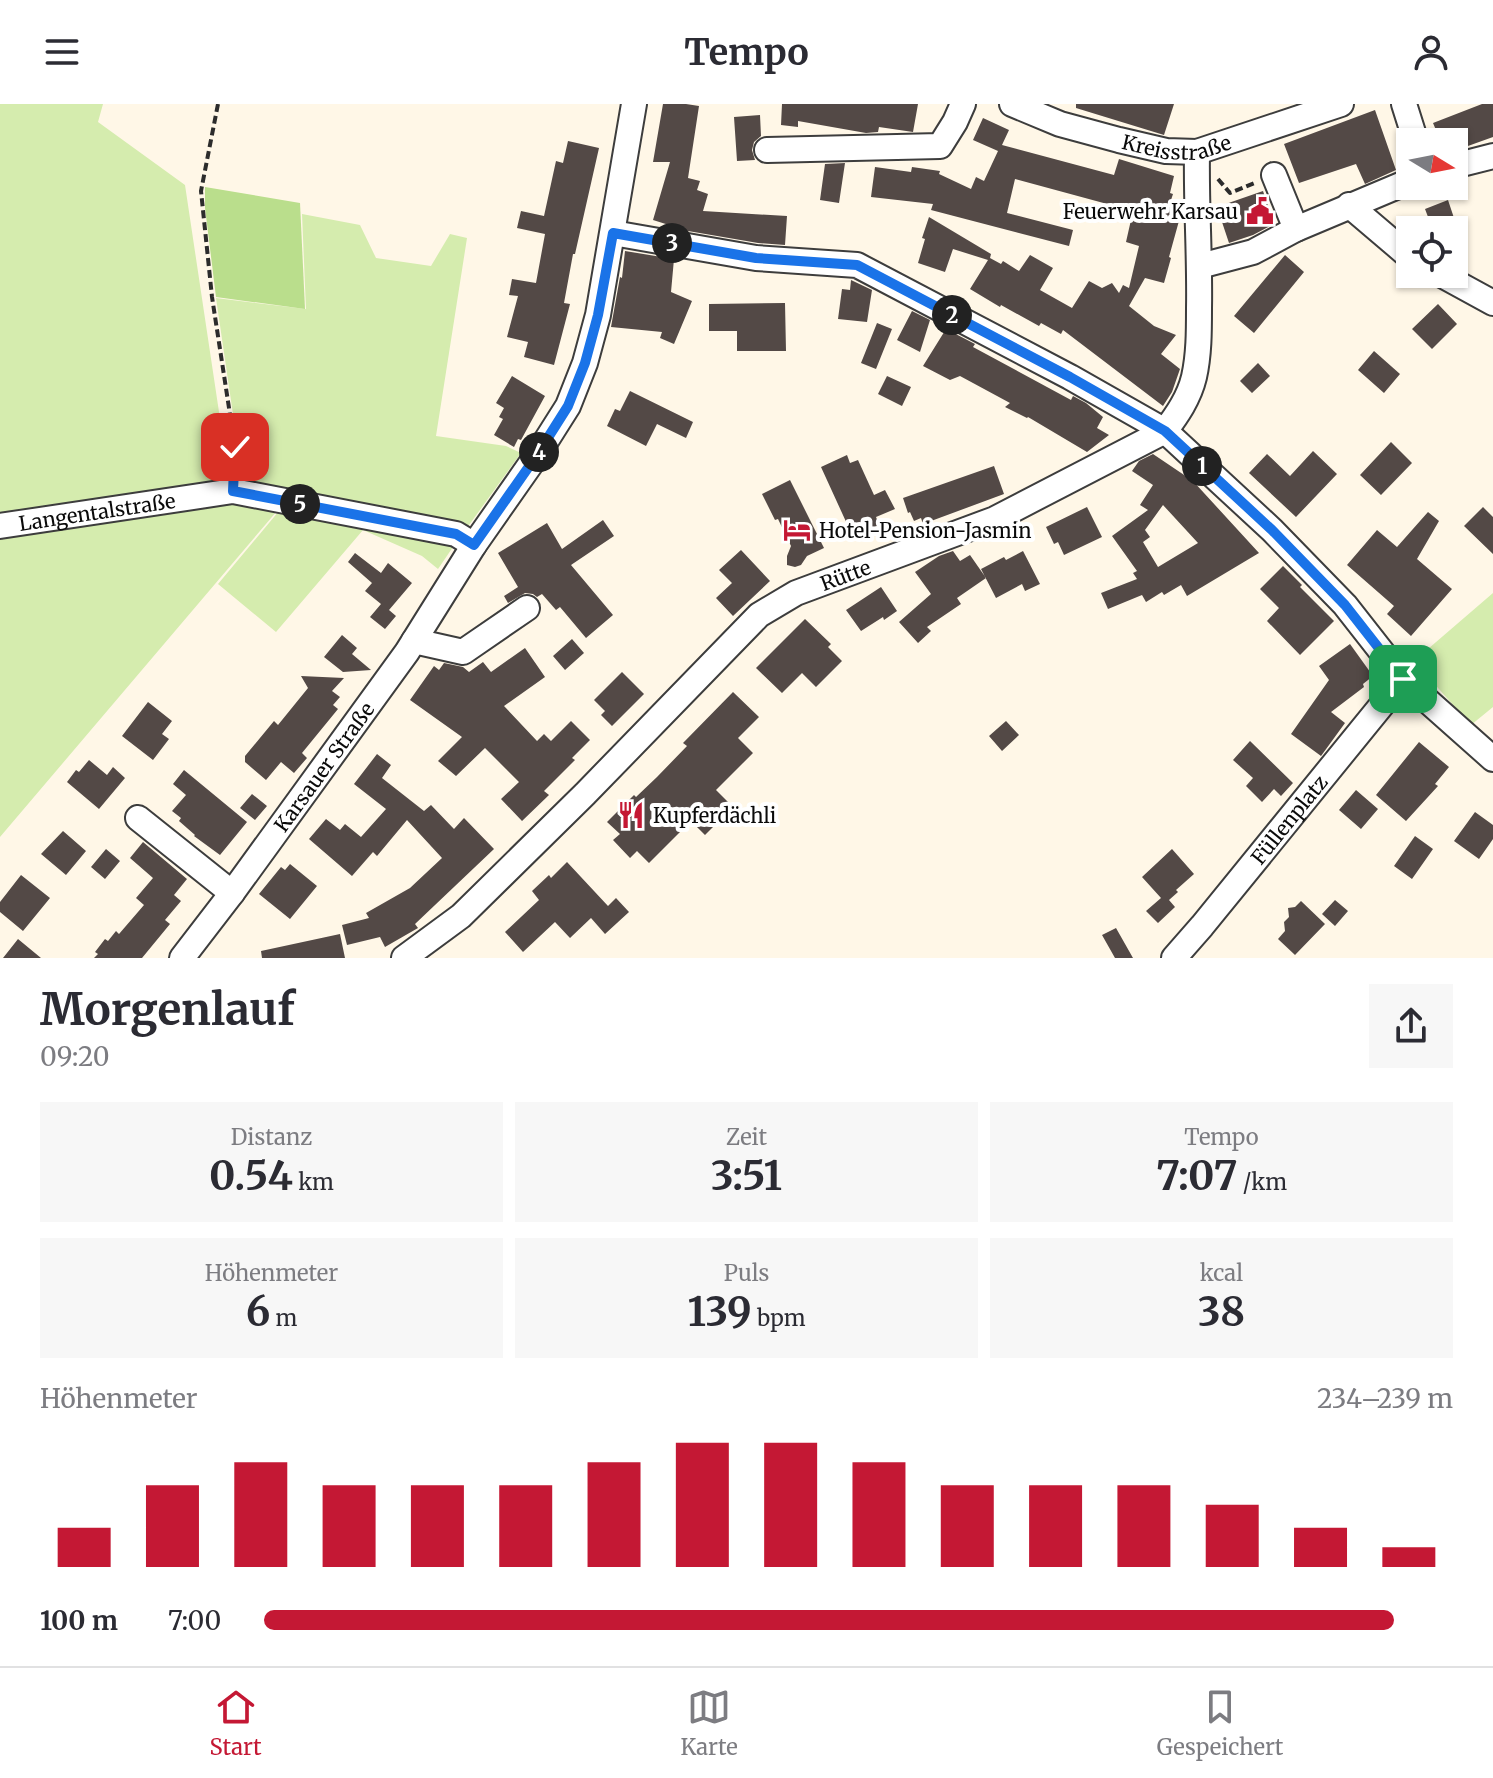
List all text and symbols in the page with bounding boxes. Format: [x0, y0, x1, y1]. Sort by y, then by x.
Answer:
icon: menu [40, 30, 84, 74]
text: Tempo [684, 30, 809, 75]
icon: person [1409, 30, 1453, 74]
north arrow [1396, 128, 1468, 200]
map controls [1396, 128, 1468, 288]
street label: Kreisstraße [1120, 129, 1234, 165]
public building icon: Feuerwehr Karsau [1245, 196, 1275, 226]
place label: Feuerwehr Karsau [1063, 199, 1238, 224]
button: locate [1396, 216, 1468, 288]
pin: 3 [652, 223, 692, 263]
text: 3 [666, 229, 678, 257]
pin: 2 [932, 295, 972, 335]
text: 2 [946, 301, 958, 329]
pin [201, 413, 269, 481]
icon: check [213, 425, 257, 469]
pin: 4 [519, 432, 559, 472]
text: 4 [532, 438, 546, 466]
pin: 1 [1182, 446, 1222, 486]
text: 1 [1197, 452, 1207, 480]
pin: 5 [280, 484, 320, 524]
street label: Langentalstraße [17, 487, 177, 536]
text: 5 [294, 490, 306, 518]
hotel icon: Hotel-Pension-Jasmin [782, 515, 812, 545]
place label: Hotel-Pension-Jasmin [819, 518, 1031, 543]
street label: Rütte [817, 554, 874, 595]
pin [1369, 645, 1437, 713]
icon: arrive [1381, 657, 1425, 701]
street label: Karsauer Straße [268, 697, 379, 836]
street label: Füllenplatz [1245, 770, 1333, 869]
restaurant icon: Kupferdächli [616, 800, 646, 830]
place label: Kupferdächli [653, 803, 776, 828]
text: Morgenlauf [40, 982, 295, 1037]
button: share [1369, 984, 1453, 1068]
text: 09:20 [40, 1040, 110, 1073]
text: Distanz [231, 1123, 312, 1151]
text: Zeit [726, 1123, 767, 1151]
text: Tempo [1184, 1123, 1259, 1151]
text: 0.54 [209, 1151, 293, 1201]
text: 3:51 [711, 1151, 782, 1201]
text: 7:07 [1156, 1151, 1237, 1201]
text: km [293, 1168, 334, 1196]
text: /km [1237, 1168, 1287, 1196]
text: Höhenmeter [205, 1259, 338, 1287]
text: Puls [724, 1259, 769, 1287]
text: kcal [1200, 1259, 1243, 1287]
text: 6 [246, 1287, 270, 1337]
text: 139 [687, 1287, 752, 1337]
text: 38 [1198, 1287, 1245, 1337]
text: m [270, 1304, 297, 1332]
text: bpm [752, 1304, 806, 1332]
text: Höhenmeter [40, 1382, 198, 1415]
text: 234–239 m [1317, 1382, 1453, 1415]
text: 100 m [40, 1604, 118, 1637]
text: 7:00 [168, 1604, 221, 1637]
tab: Start [210, 1685, 261, 1761]
tab: Karte [681, 1685, 738, 1761]
tab: Gespeichert [1157, 1685, 1283, 1761]

